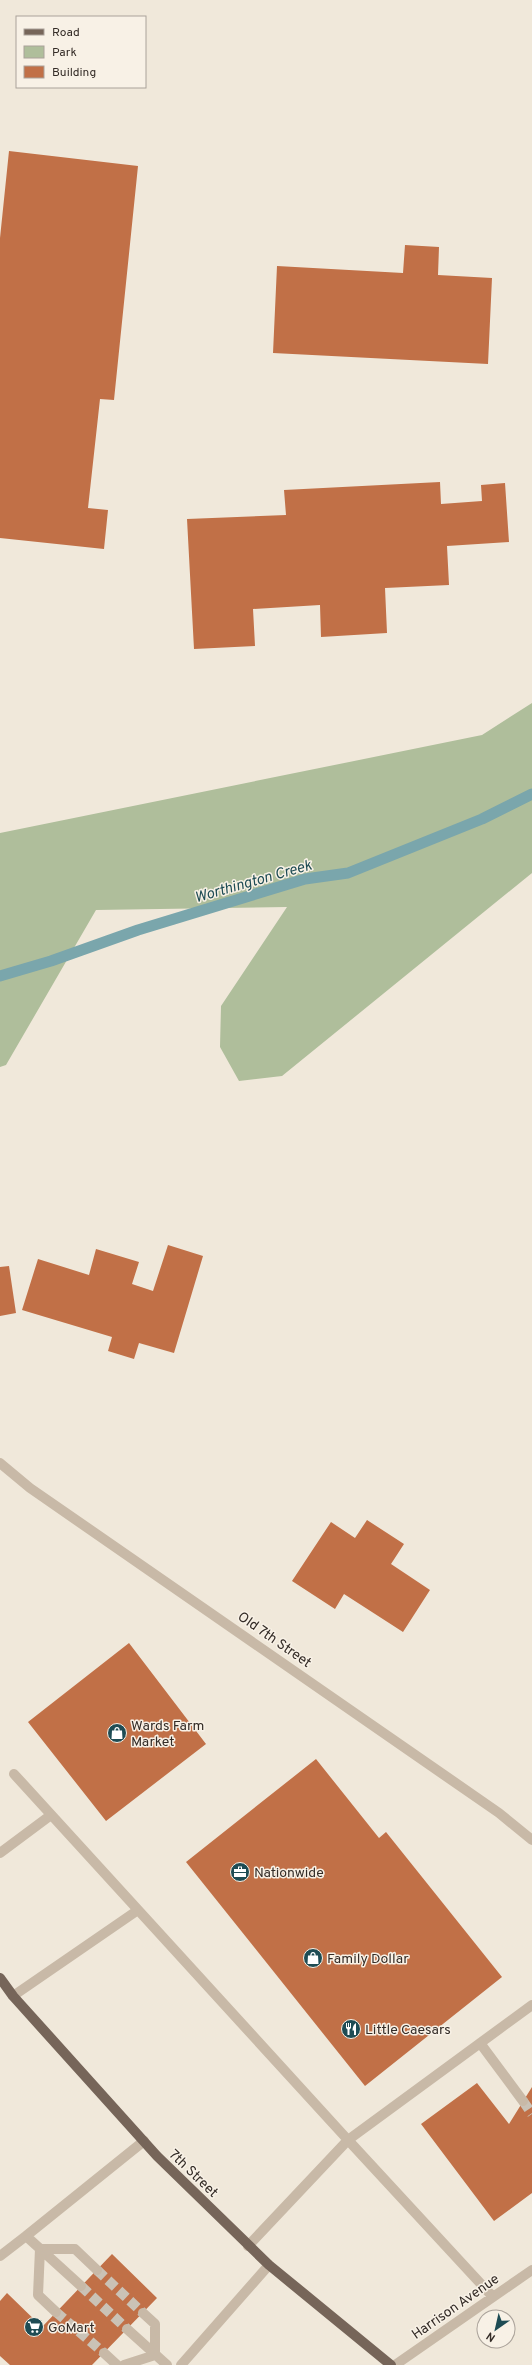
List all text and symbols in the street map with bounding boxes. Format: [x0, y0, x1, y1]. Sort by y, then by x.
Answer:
legend [16, 16, 146, 88]
text: Road [52, 25, 80, 41]
text: Park [52, 45, 77, 61]
text: Building [52, 65, 96, 81]
water label: Worthington Creek [193, 857, 315, 908]
street label: Old 7th Street [234, 1609, 314, 1672]
place label: Wards Farm Market [131, 1718, 204, 1751]
shop icon: Wards Farm Market [106, 1722, 128, 1744]
office icon: Nationwide [229, 1861, 251, 1883]
place label: Nationwide [254, 1865, 324, 1882]
shop icon: Family Dollar [302, 1947, 324, 1969]
place label: Family Dollar [327, 1951, 409, 1968]
restaurant icon: Little Caesars [340, 2018, 362, 2040]
place label: Little Caesars [365, 2022, 451, 2039]
street label: 7th Street [165, 2147, 221, 2202]
street label: Harrison Avenue [409, 2271, 503, 2344]
north arrow [476, 2309, 516, 2349]
supermarket icon: GoMart [23, 2316, 45, 2338]
place label: GoMart [48, 2320, 95, 2337]
text: N [484, 2328, 498, 2344]

